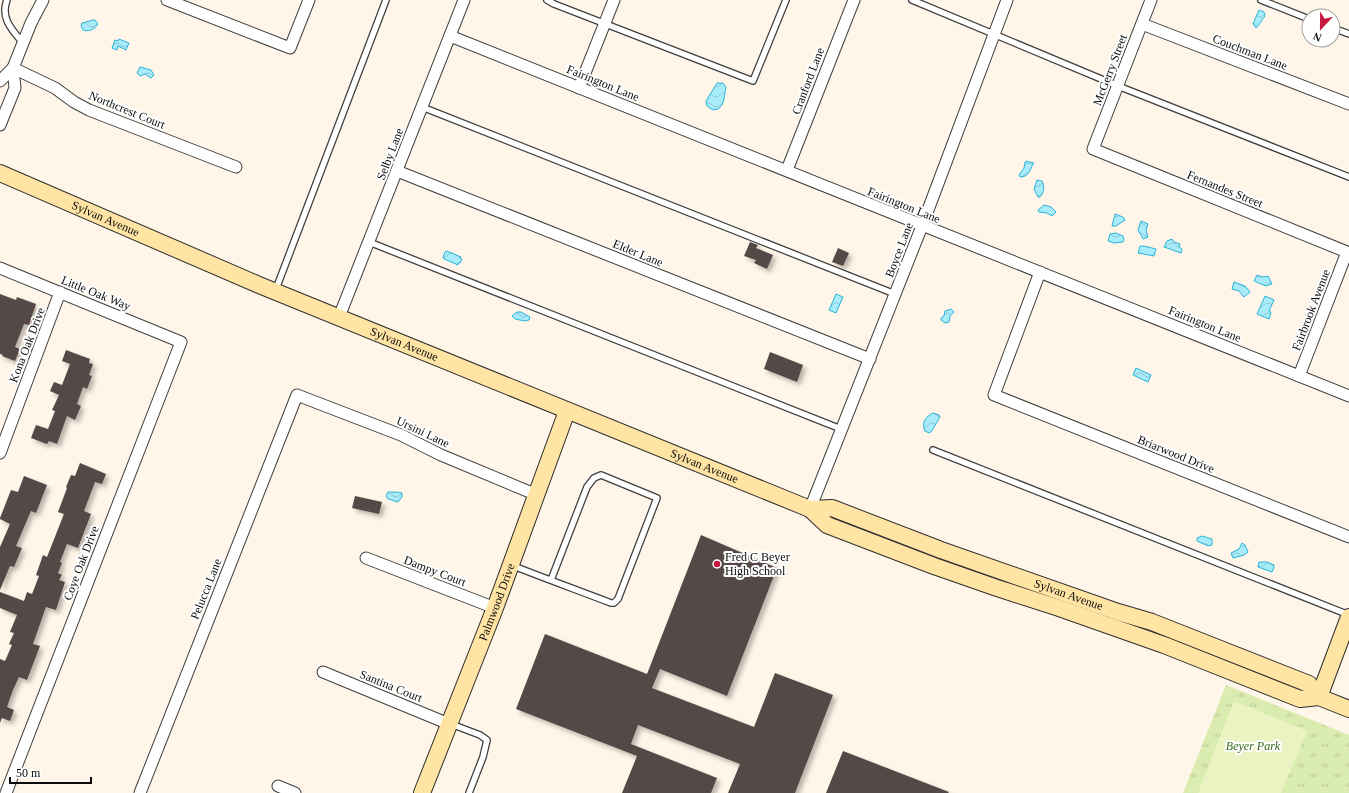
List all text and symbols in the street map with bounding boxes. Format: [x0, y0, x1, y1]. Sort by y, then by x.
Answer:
north arrow [1301, 8, 1341, 48]
text: N [1311, 30, 1323, 44]
street label: Couchman Lane [1211, 31, 1289, 73]
street label: McGerry Street [1090, 32, 1130, 108]
street label: Cranford Lane [789, 46, 827, 116]
street label: Fairington Lane [565, 62, 641, 104]
street label: Northcrest Court [87, 88, 168, 132]
street label: Selby Lane [374, 126, 406, 182]
street label: Fernandes Street [1185, 167, 1265, 211]
street label: Fairington Lane [866, 184, 942, 226]
street label: Sylvan Avenue [70, 198, 141, 239]
street label: Boyce Lane [882, 221, 916, 279]
street label: Elder Lane [611, 237, 665, 269]
street label: Fairbrook Avenue [1289, 267, 1333, 353]
street label: Little Oak Way [59, 273, 133, 313]
street label: Fairington Lane [1167, 303, 1243, 345]
street label: Kona Oak Drive [6, 305, 48, 385]
street label: Sylvan Avenue [368, 324, 440, 364]
street label: Ursini Lane [394, 414, 452, 450]
street label: Briarwood Drive [1136, 432, 1216, 476]
street label: Sylvan Avenue [668, 446, 740, 486]
street label: Coye Oak Drive [60, 524, 102, 602]
place label: Fred C Beyer High School [725, 550, 790, 578]
street label: Dampy Court [402, 553, 469, 590]
street label: Pelucca Lane [187, 557, 225, 621]
marker: Fred C Beyer High School [712, 559, 722, 569]
street label: Palmwood Drive [476, 561, 518, 643]
street label: Sylvan Avenue [1032, 576, 1105, 613]
street label: Santina Court [358, 667, 425, 705]
park label: Beyer Park [1226, 739, 1281, 753]
scale bar [10, 759, 91, 785]
text: 50 m [16, 766, 41, 780]

